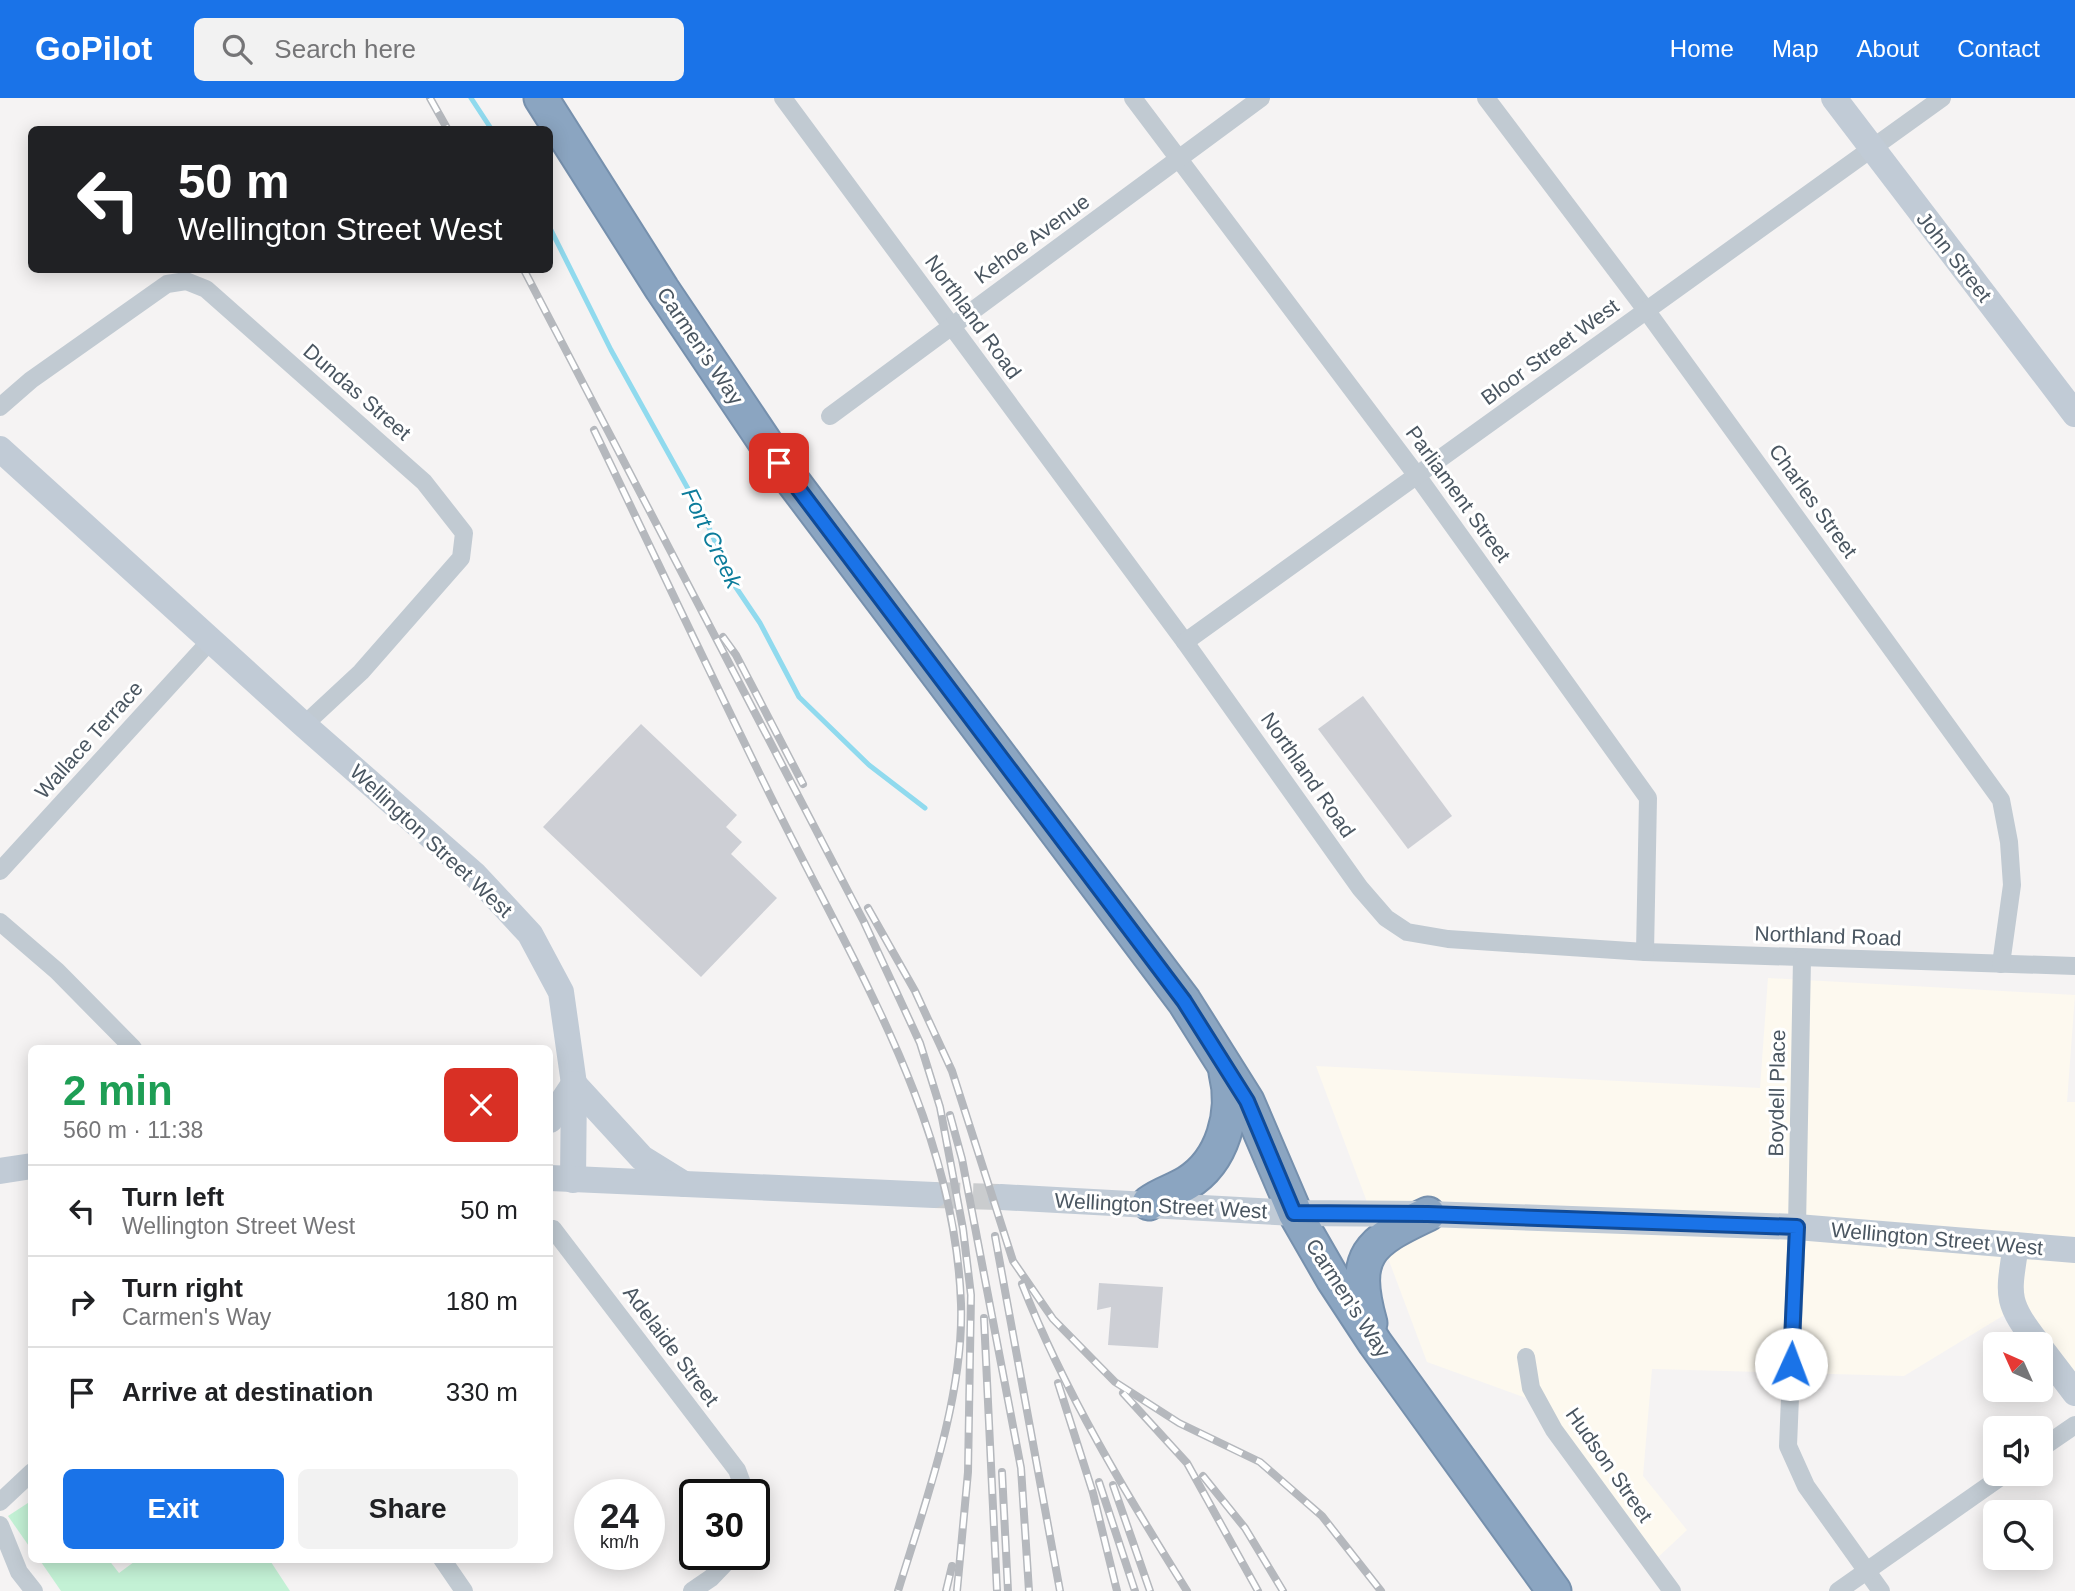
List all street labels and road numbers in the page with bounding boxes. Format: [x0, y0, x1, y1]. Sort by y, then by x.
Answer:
street label: Kehoe Avenue [970, 189, 1094, 288]
street label: John Street [1912, 207, 1997, 306]
street label: Northland Road [921, 250, 1026, 383]
street label: Carmen's Way [653, 283, 748, 409]
street label: Bloor Street West [1477, 294, 1623, 409]
street label: Dundas Street [299, 339, 416, 444]
street label: Parliament Street [1401, 421, 1515, 566]
street label: Charles Street [1765, 440, 1862, 562]
street label: Wallace Terrace [30, 676, 147, 803]
street label: Northland Road [1257, 708, 1360, 842]
street label: Wellington Street West [346, 760, 517, 922]
street label: Northland Road [1754, 921, 1902, 950]
street label: Boydell Place [1764, 1029, 1789, 1157]
street label: Wellington Street West [1054, 1188, 1268, 1223]
street label: Wellington Street West [1830, 1218, 2044, 1259]
street label: Carmen's Way [1302, 1234, 1395, 1362]
street label: Adelaide Street [619, 1281, 724, 1410]
street label: Hudson Street [1561, 1403, 1657, 1526]

